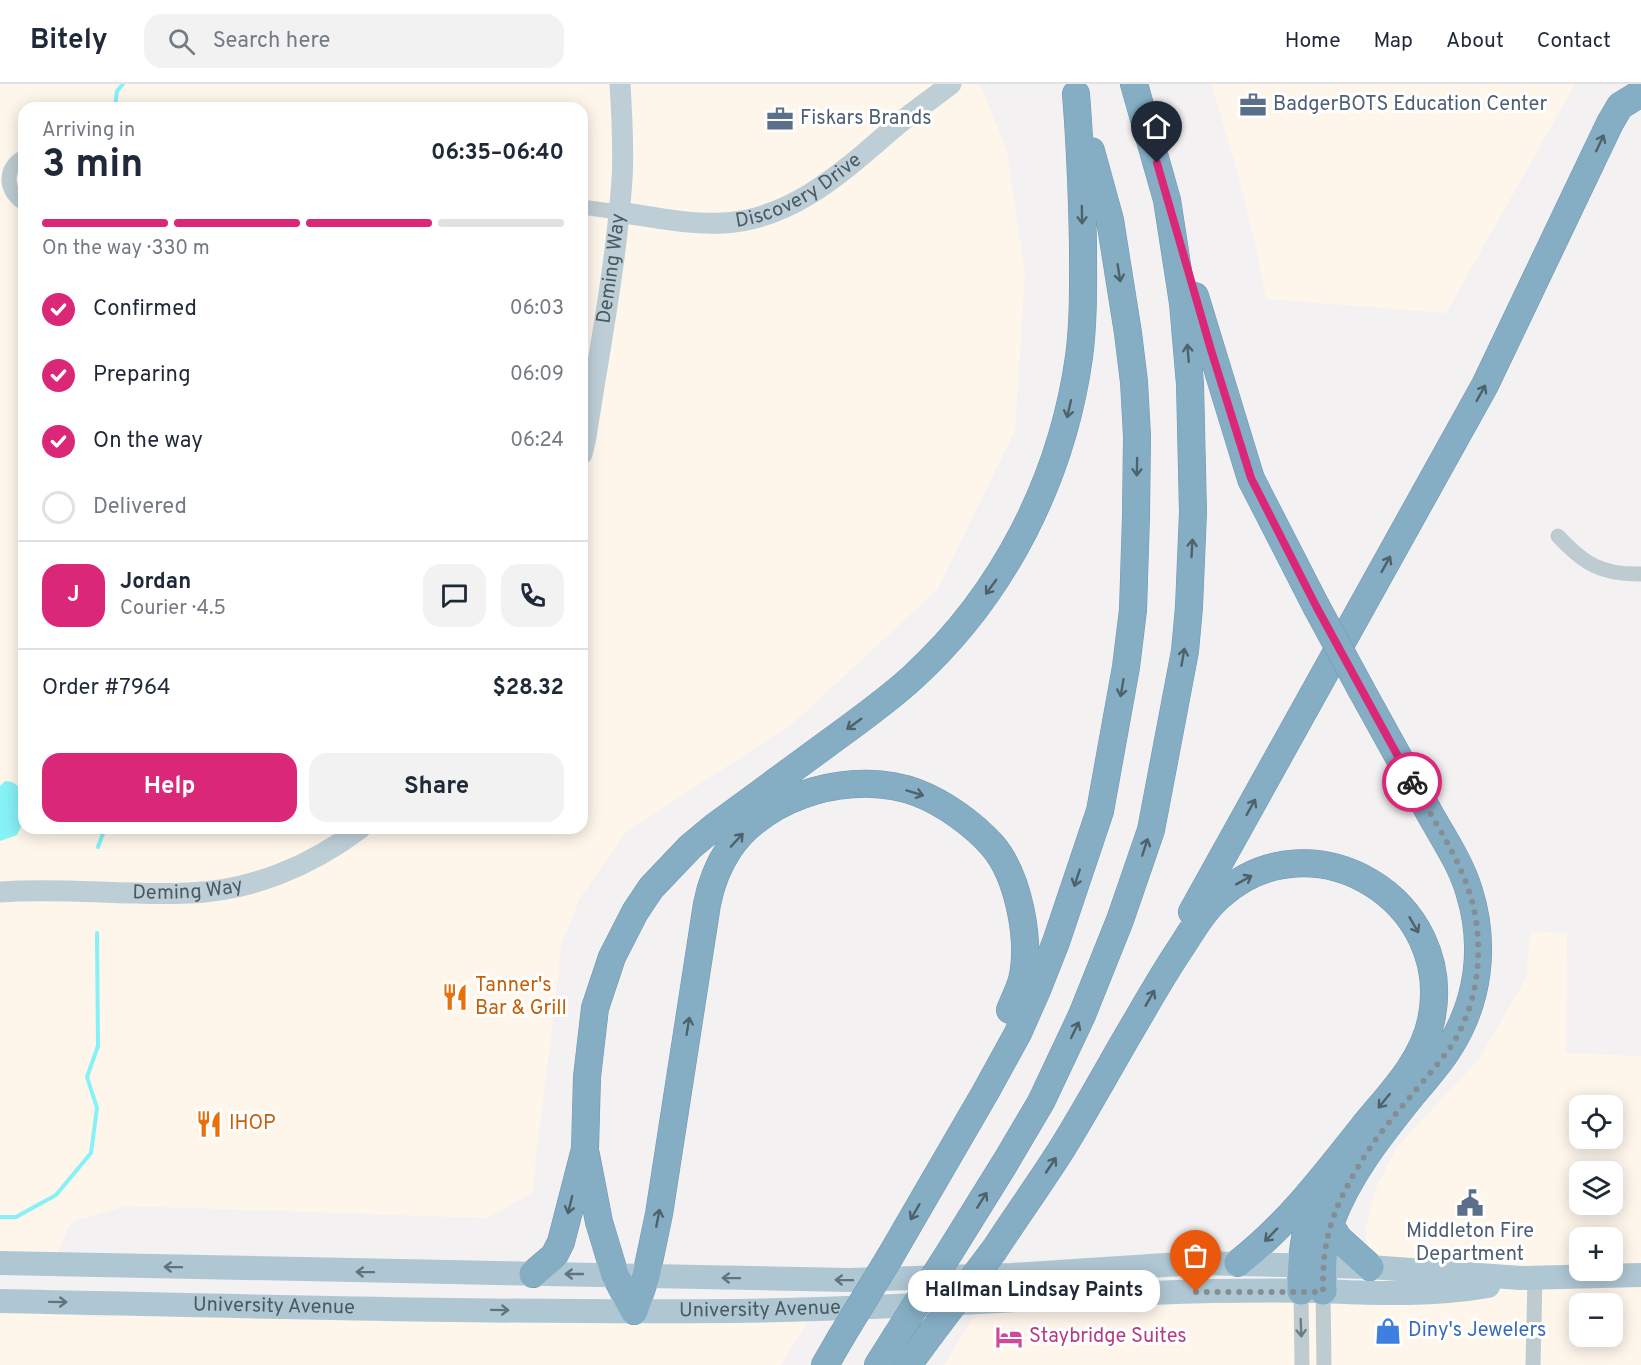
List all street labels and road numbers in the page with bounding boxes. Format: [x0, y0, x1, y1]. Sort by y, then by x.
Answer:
street label: Discovery Drive [734, 148, 867, 235]
street label: Deming Way [592, 212, 632, 325]
street label: Deming Way [132, 873, 246, 907]
street label: University Avenue [193, 1292, 355, 1321]
street label: University Avenue [679, 1295, 841, 1324]

